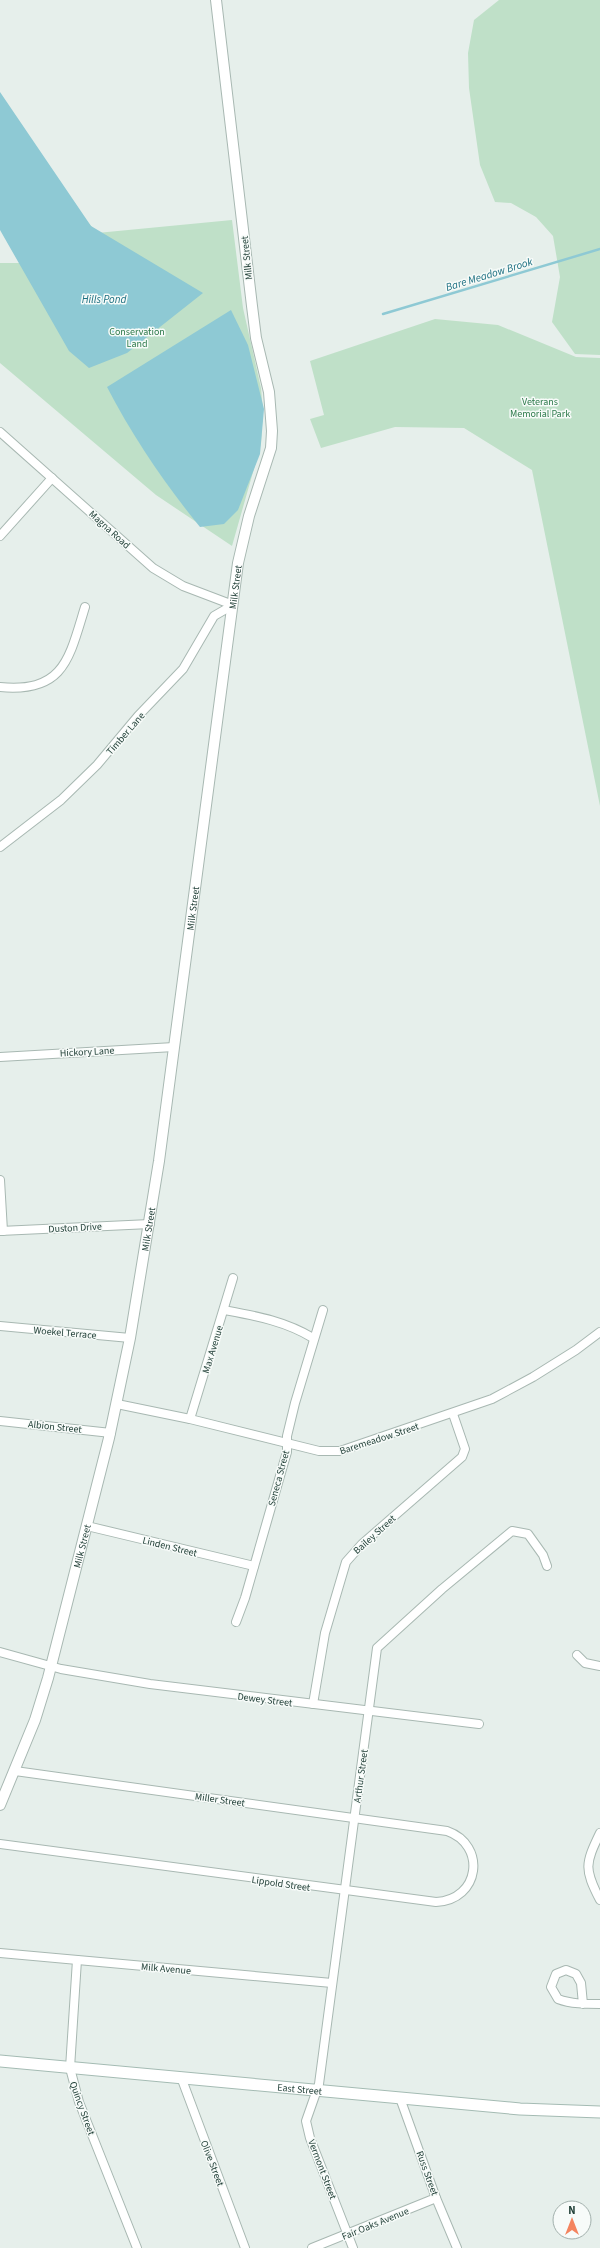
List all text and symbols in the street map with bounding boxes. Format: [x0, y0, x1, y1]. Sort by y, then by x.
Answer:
street label: Milk Street [238, 235, 256, 281]
water label: Bare Meadow Brook [444, 254, 535, 295]
water label: Hills Pond [82, 292, 127, 307]
park label: Conservation Land [109, 325, 165, 351]
park label: Veterans Memorial Park [510, 395, 570, 421]
street label: Magna Road [86, 507, 133, 552]
street label: Milk Street [226, 564, 246, 610]
street label: Timber Lane [103, 709, 148, 758]
street label: Milk Street [184, 885, 203, 931]
street label: Hickory Lane [59, 1044, 115, 1060]
street label: Milk Street [138, 1206, 159, 1252]
street label: Duston Drive [48, 1220, 102, 1236]
street label: Woekel Terrace [33, 1323, 97, 1343]
street label: Max Avenue [199, 1323, 227, 1375]
street label: Albion Street [27, 1417, 83, 1437]
street label: Baremeadow Street [338, 1419, 421, 1458]
street label: Seneca Street [265, 1448, 293, 1508]
street label: Bailey Street [350, 1512, 399, 1558]
street label: Milk Street [70, 1523, 95, 1570]
street label: Linden Street [141, 1533, 199, 1561]
street label: Dewey Street [237, 1690, 294, 1710]
street label: Arthur Street [350, 1748, 372, 1804]
street label: Miller Street [194, 1790, 246, 1811]
street label: Lippold Street [251, 1873, 312, 1895]
street label: Milk Avenue [140, 1960, 191, 1978]
street label: Quincy Street [66, 2079, 98, 2138]
street label: East Street [277, 2081, 323, 2099]
street label: Vermont Street [304, 2137, 340, 2202]
street label: Olive Street [197, 2138, 227, 2189]
street label: Russ Street [413, 2149, 442, 2198]
north arrow [552, 2200, 592, 2240]
text: N [568, 2203, 576, 2218]
street label: Fair Oaks Avenue [340, 2204, 411, 2244]

